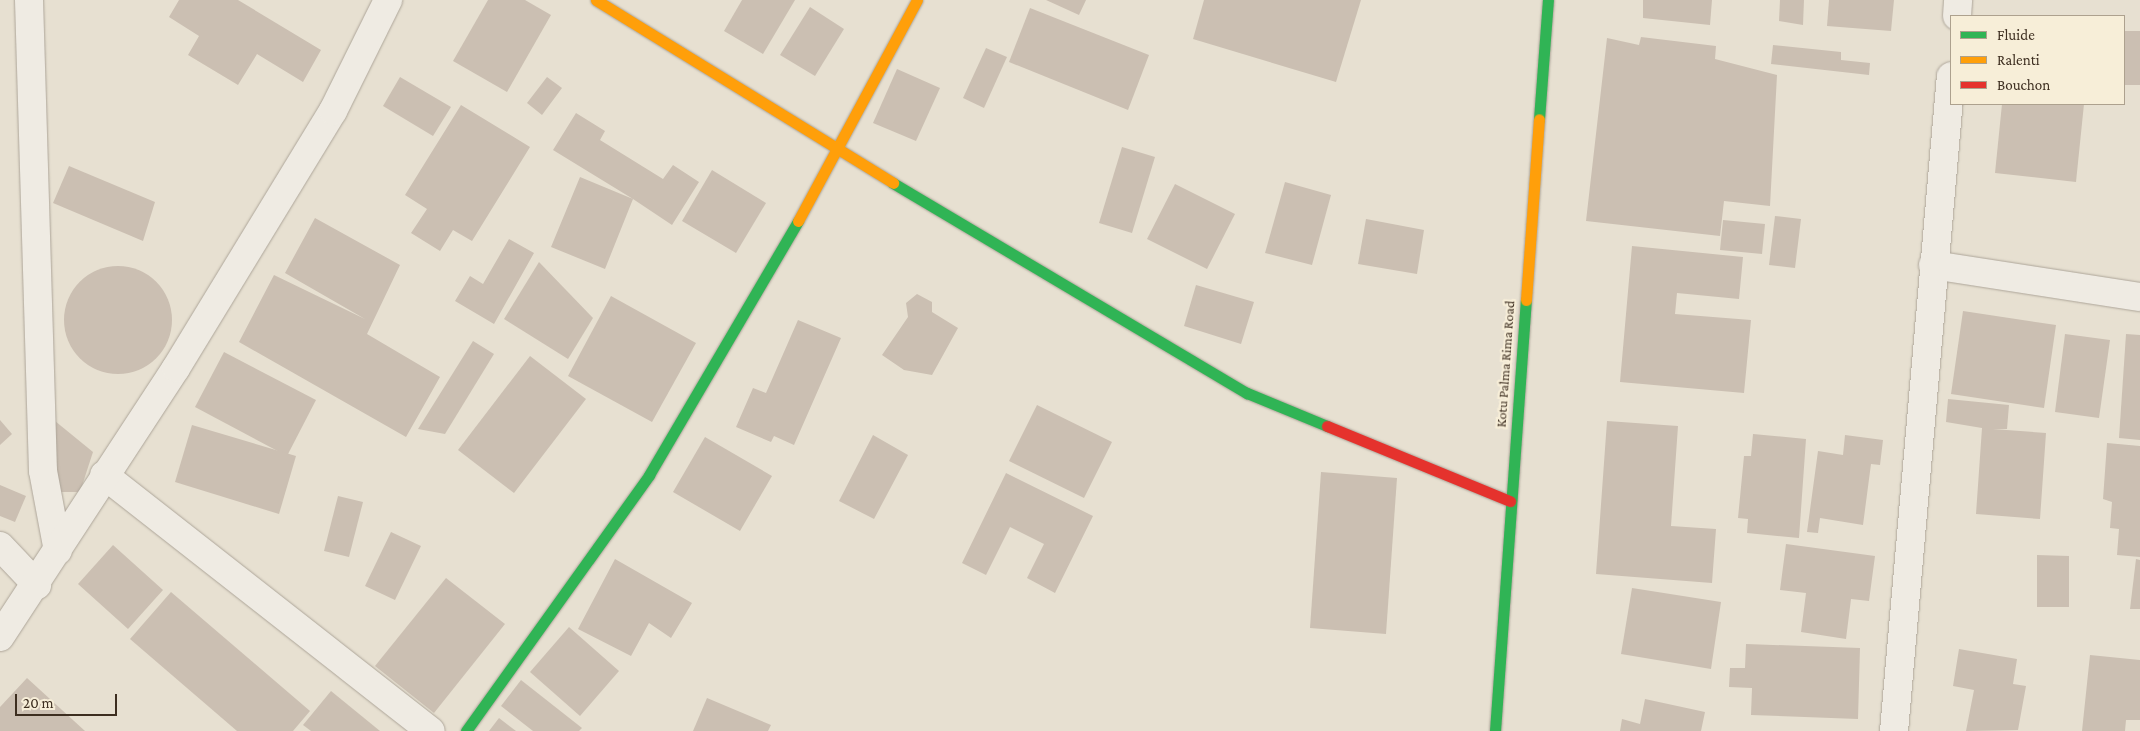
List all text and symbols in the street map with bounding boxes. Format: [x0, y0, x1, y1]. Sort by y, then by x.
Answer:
legend [1950, 15, 2125, 105]
text: Fluide [1997, 27, 2035, 43]
text: Ralenti [1997, 52, 2040, 68]
text: Bouchon [1997, 77, 2050, 93]
street label: Kotu Palma Rima Road [1492, 300, 1518, 428]
scale bar [18, 684, 120, 716]
text: 20 m [23, 695, 54, 711]

